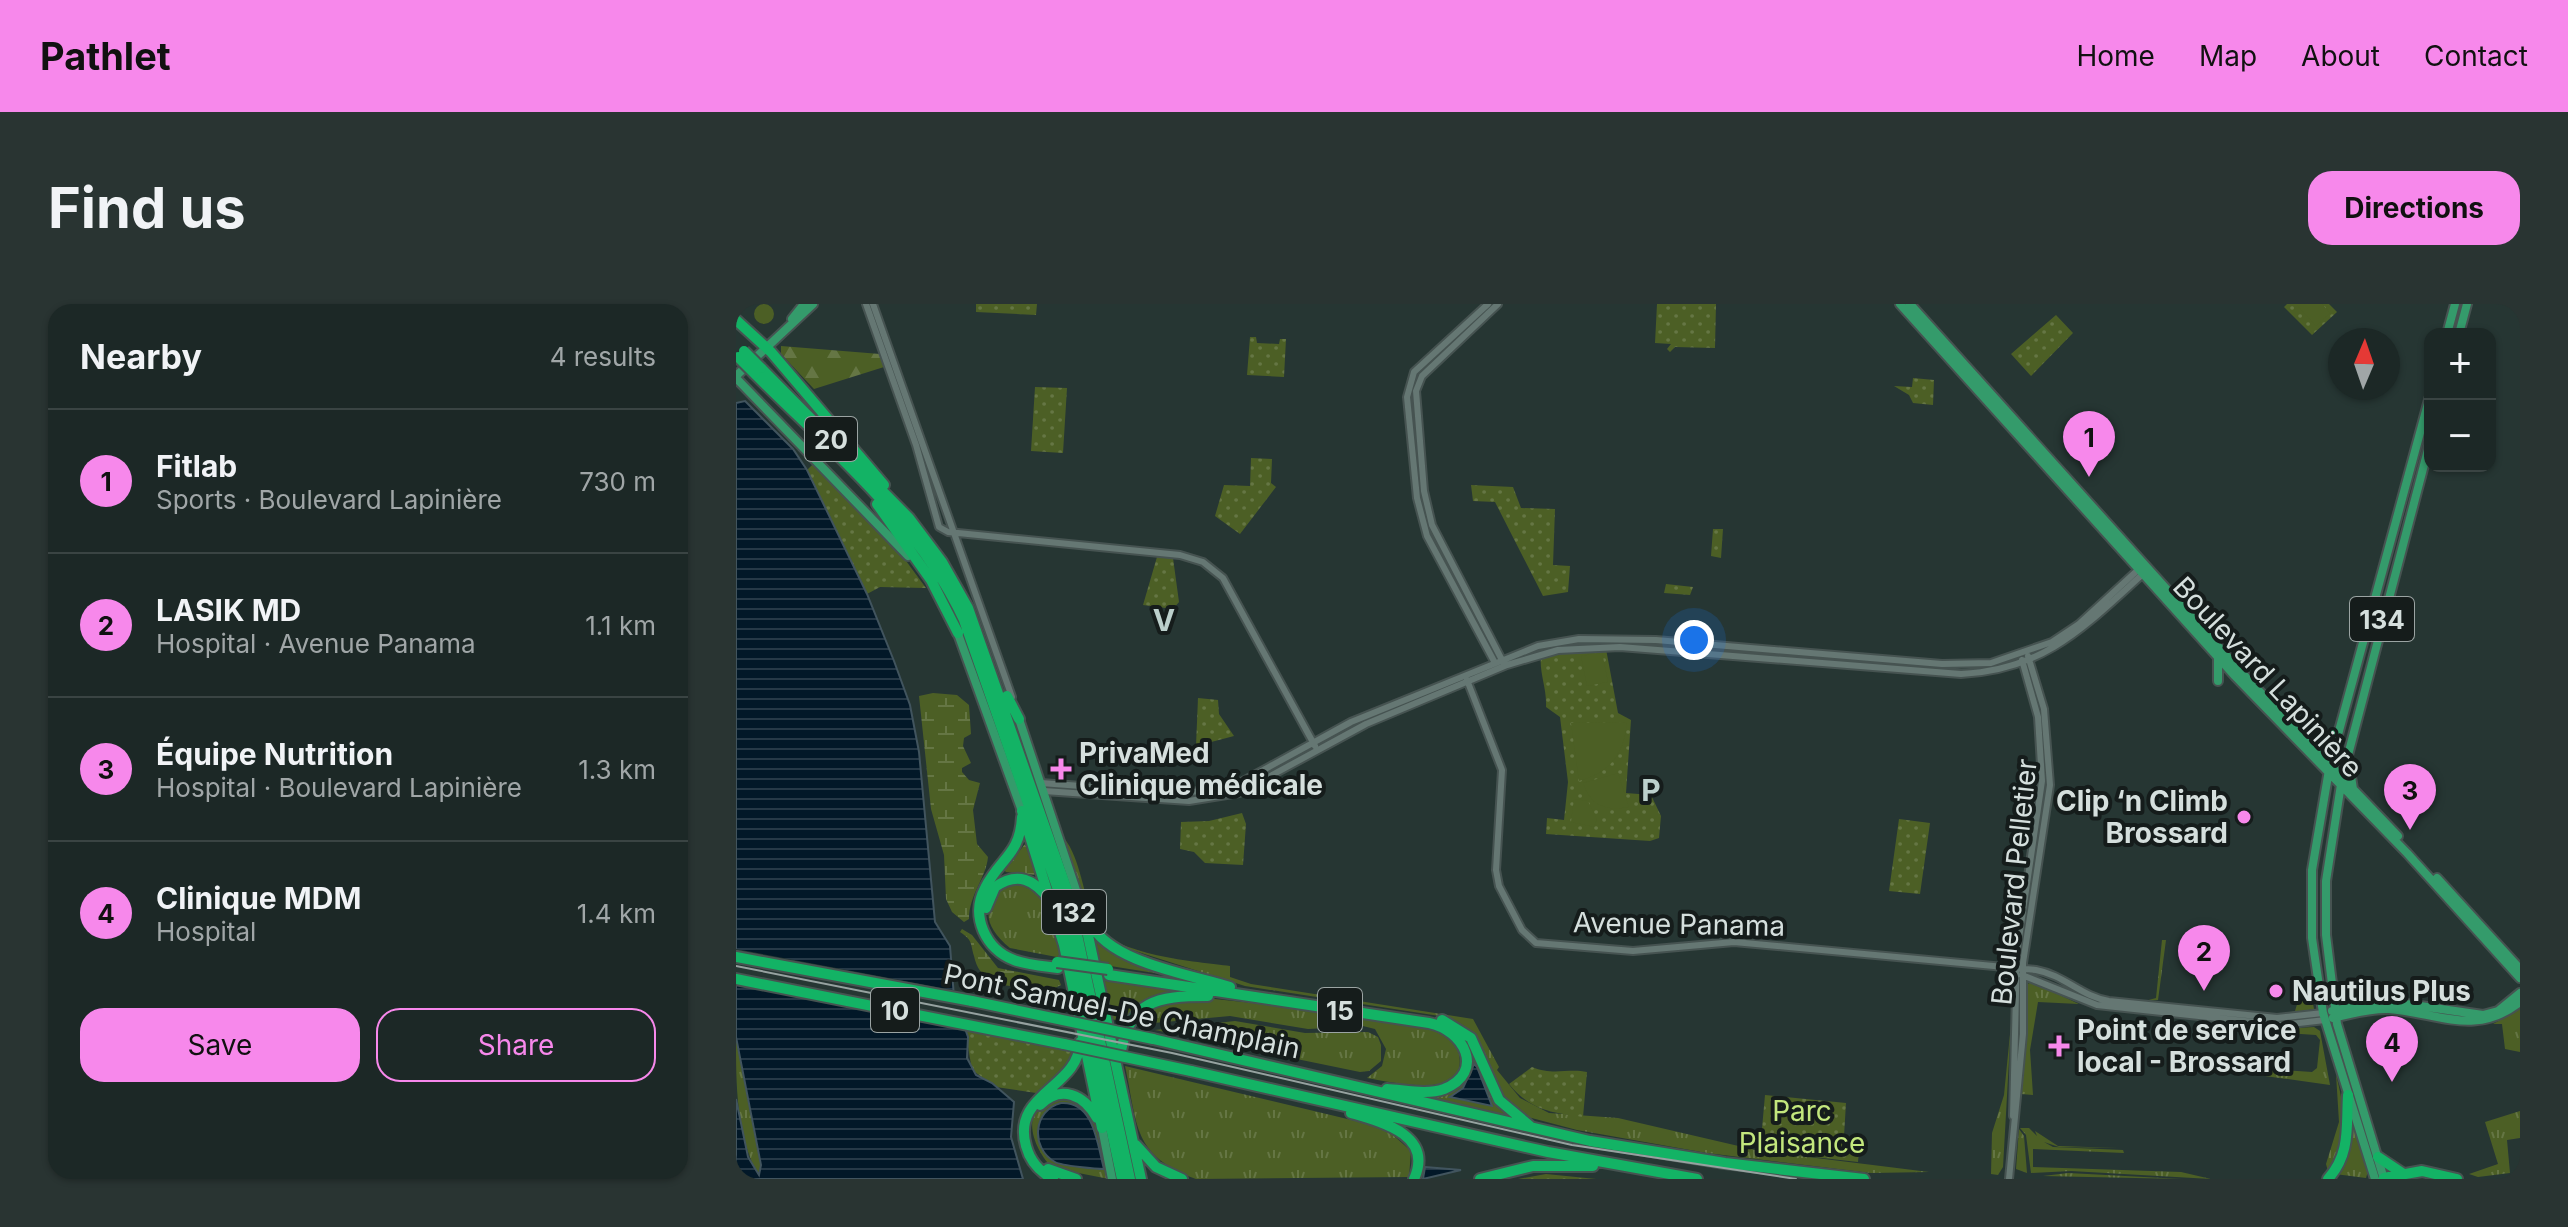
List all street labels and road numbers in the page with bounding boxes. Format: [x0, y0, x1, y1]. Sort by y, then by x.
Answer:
road number: 20 [805, 417, 857, 461]
street label: Boulevard Lapinière [2166, 570, 2370, 784]
road number: 134 [2350, 597, 2414, 641]
street label: Boulevard Pelletier [1984, 757, 2044, 1007]
road number: 132 [1042, 890, 1106, 934]
street label: Avenue Panama [1573, 905, 1785, 943]
street label: Pont Samuel-De Champlain [941, 957, 1303, 1065]
road number: 10 [871, 988, 919, 1032]
road number: 15 [1318, 988, 1362, 1032]

